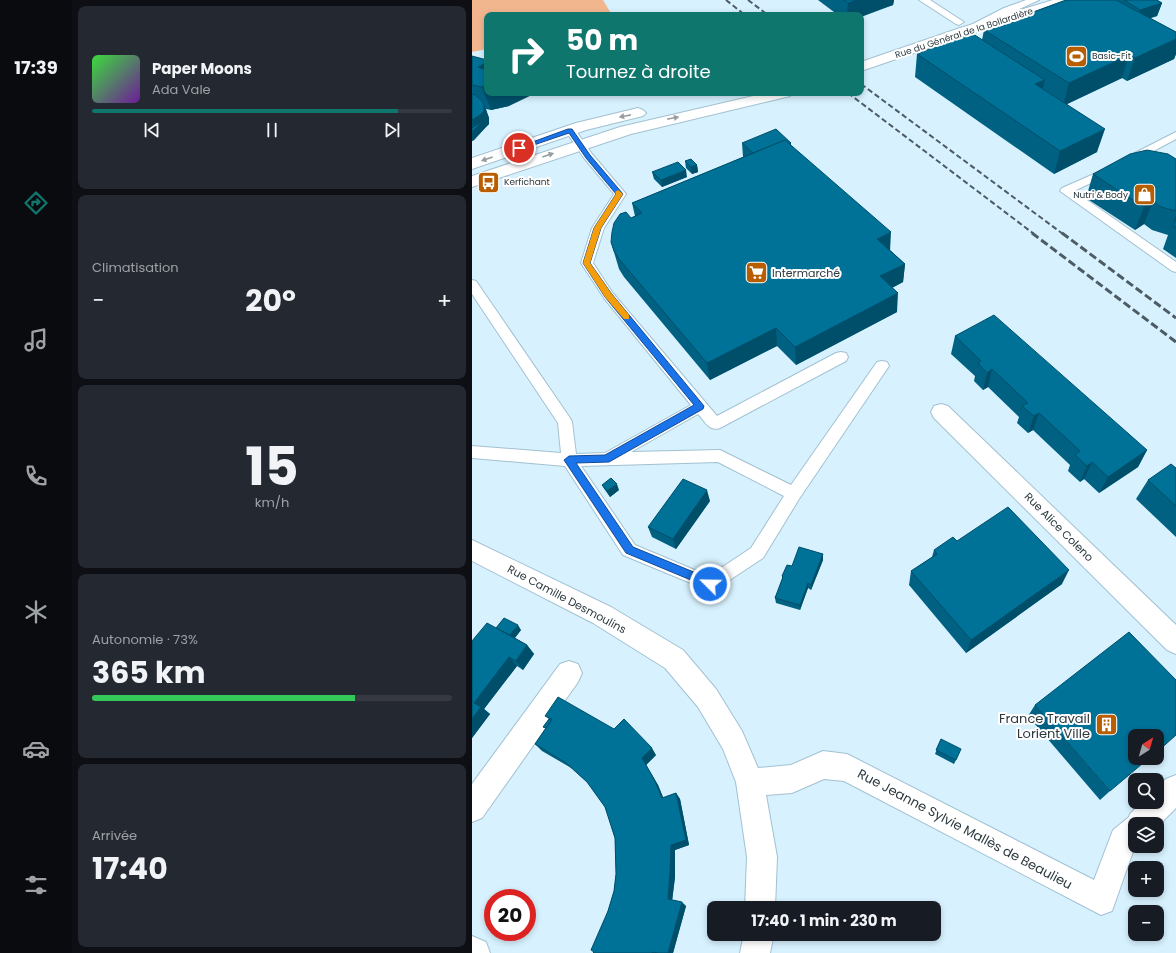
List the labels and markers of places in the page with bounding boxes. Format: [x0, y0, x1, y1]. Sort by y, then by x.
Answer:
sports icon: Basic-Fit [1064, 43, 1090, 69]
place label: Basic-Fit [1092, 50, 1131, 62]
pin [502, 131, 536, 165]
bus stop icon: Kerfichant [476, 169, 502, 195]
place label: Kerfichant [504, 176, 550, 188]
shop icon: Nutri & Body [1131, 182, 1157, 208]
place label: Nutri & Body [1073, 189, 1128, 201]
supermarket icon: Intermarché [744, 260, 770, 286]
place label: Intermarché [772, 265, 840, 281]
place label: France Travail Lorient Ville [999, 709, 1090, 743]
building icon: France Travail Lorient Ville [1093, 712, 1119, 738]

